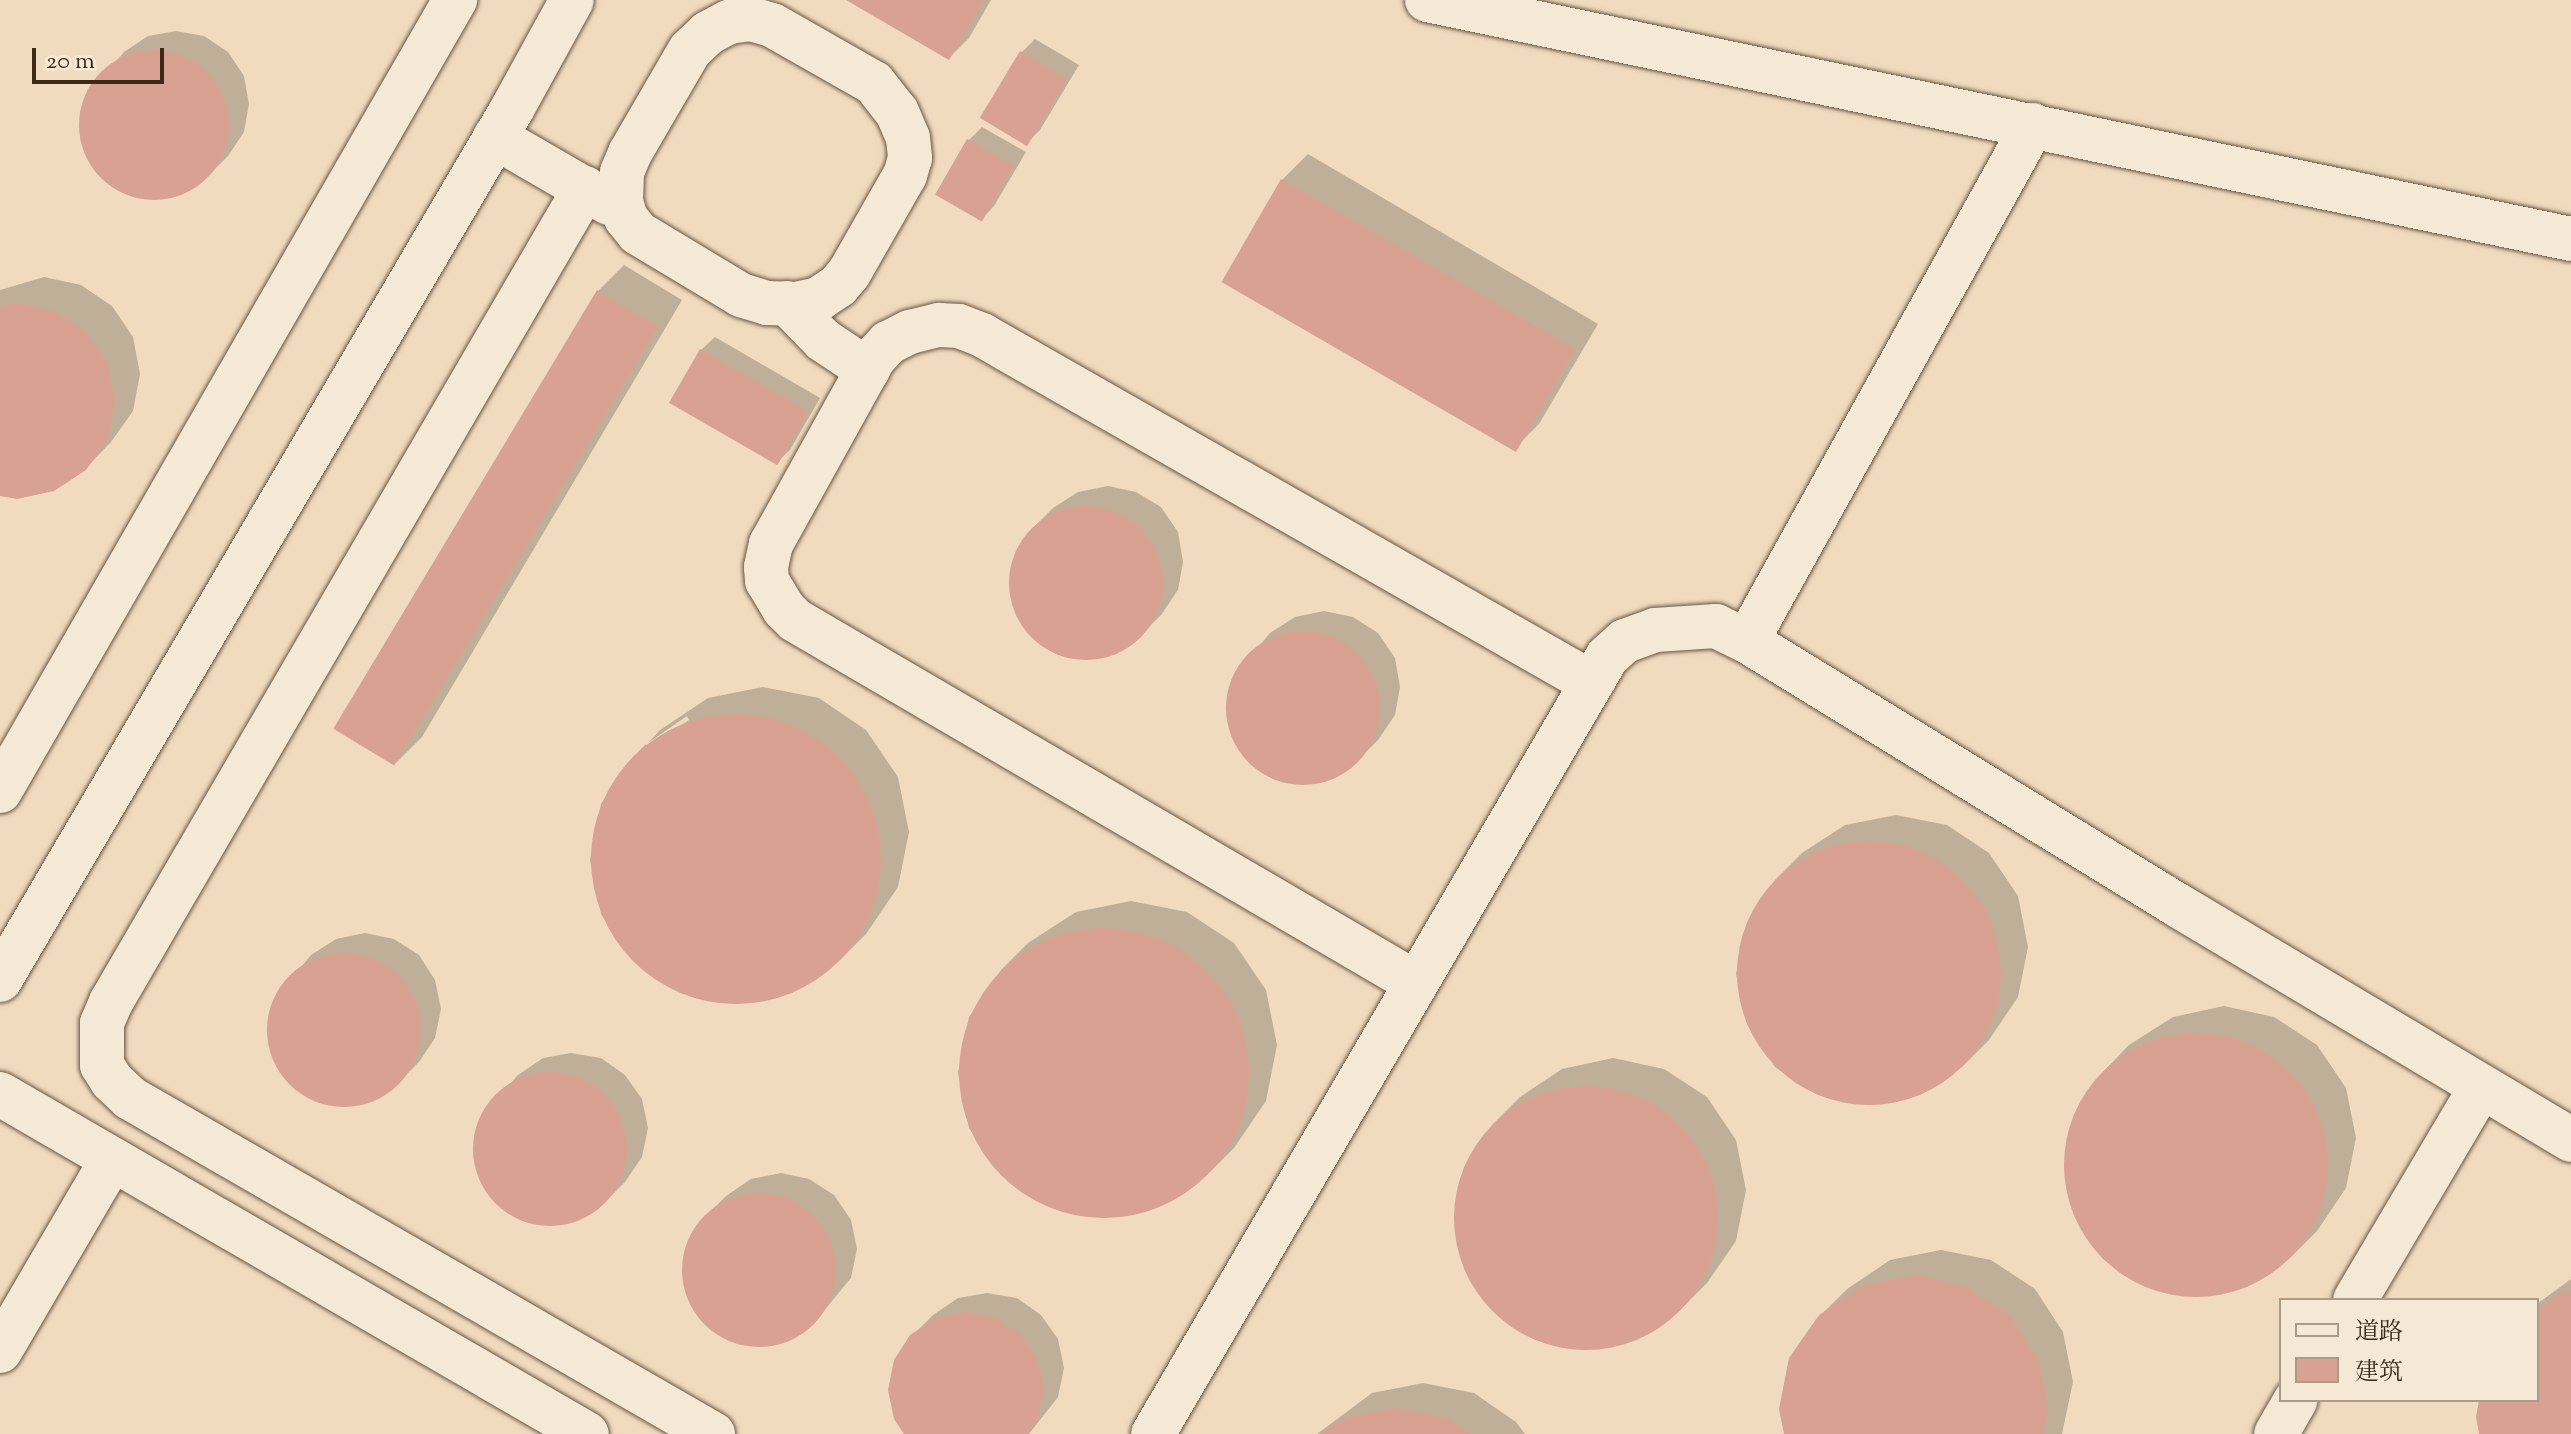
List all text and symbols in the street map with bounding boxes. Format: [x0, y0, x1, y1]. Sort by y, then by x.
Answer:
scale bar [36, 32, 168, 82]
text: 20 m [46, 45, 95, 79]
legend [2279, 1298, 2539, 1402]
text: 道路 [2355, 1316, 2403, 1350]
text: 建筑 [2355, 1356, 2403, 1390]

